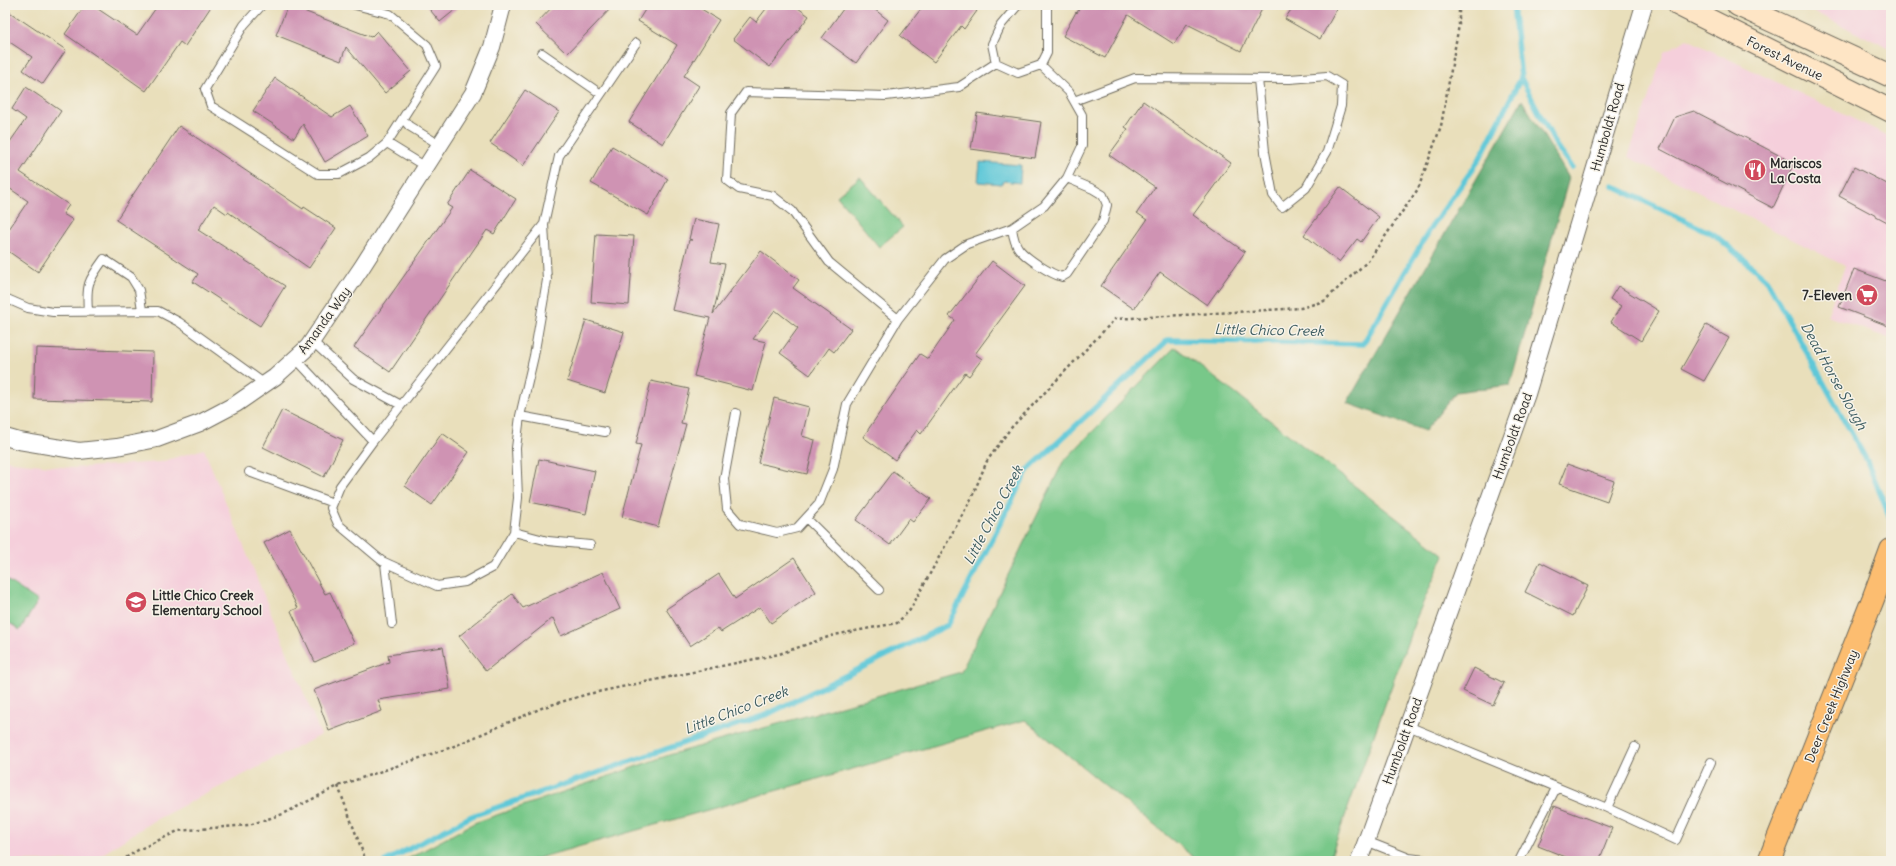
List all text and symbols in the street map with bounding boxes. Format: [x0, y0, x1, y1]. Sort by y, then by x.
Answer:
street label: Forest Avenue [1744, 33, 1826, 84]
street label: Humboldt Road [1587, 81, 1628, 173]
place label: Mariscos La Costa [1770, 155, 1822, 187]
restaurant icon: Mariscos La Costa [1742, 157, 1768, 183]
supermarket icon: 7-Eleven [1854, 282, 1880, 308]
street label: Amanda Way [294, 283, 354, 357]
place label: 7-Eleven [1802, 287, 1852, 304]
water label: Dead Horse Slough [1797, 319, 1872, 434]
water label: Little Chico Creek [1214, 320, 1325, 340]
street label: Humboldt Road [1489, 390, 1536, 482]
water label: Little Chico Creek [959, 462, 1027, 568]
place label: Little Chico Creek Elementary School [152, 587, 262, 619]
school or university icon: Little Chico Creek Elementary School [123, 589, 149, 615]
street label: Deer Creek Highway [1801, 647, 1862, 765]
water label: Little Chico Creek [682, 682, 791, 738]
street label: Humboldt Road [1379, 695, 1426, 787]

